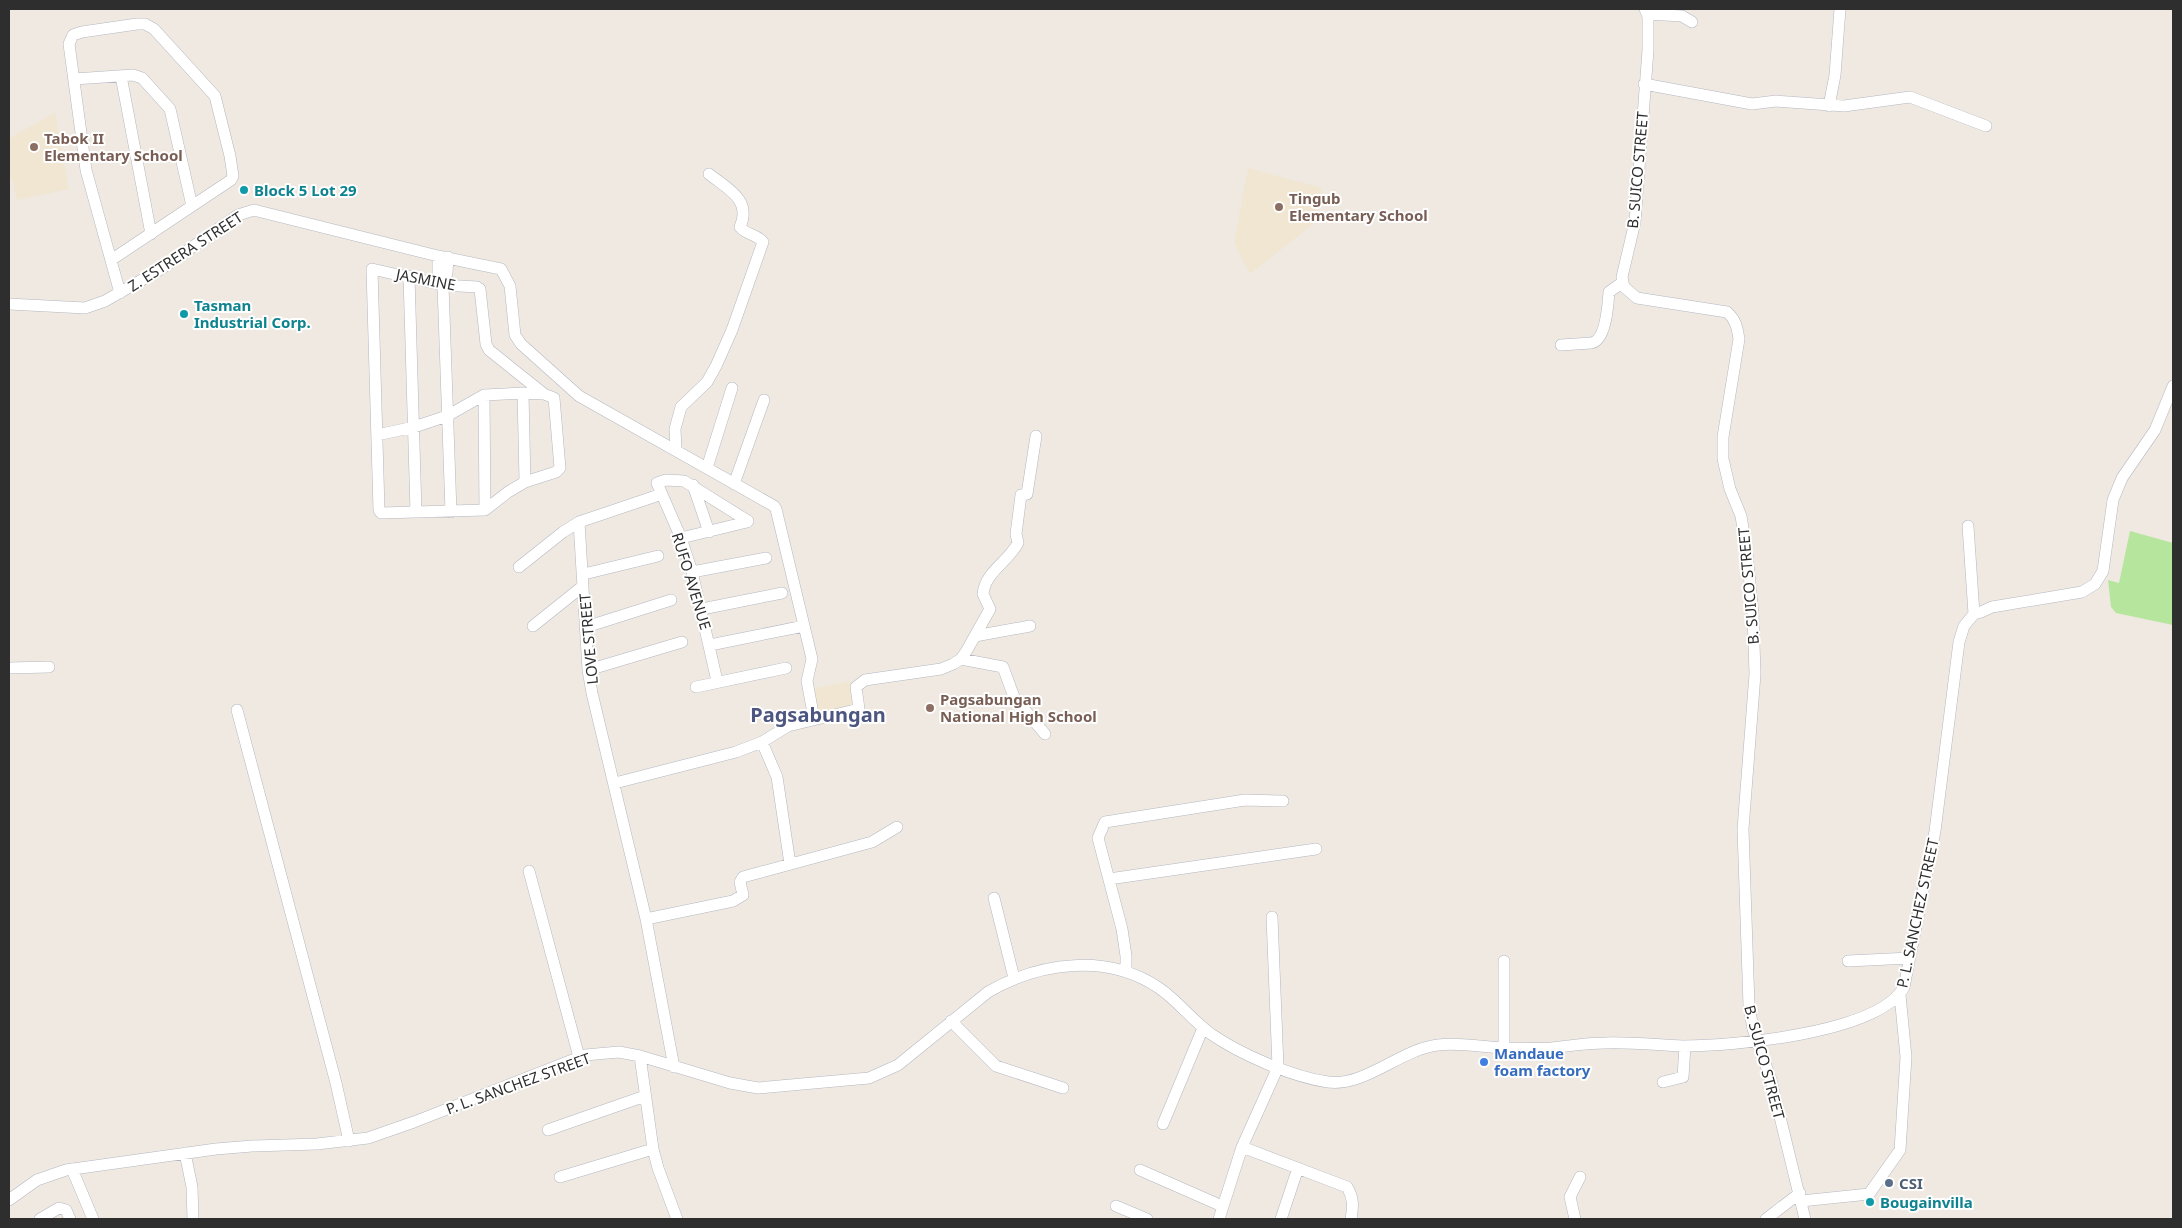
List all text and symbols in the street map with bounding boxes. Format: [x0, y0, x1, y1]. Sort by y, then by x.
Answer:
street label: B. SUICO STREET [1622, 110, 1652, 229]
place label: Tabok II Elementary School [44, 128, 183, 165]
marker: Tabok II Elementary School [28, 141, 40, 153]
place label: Block 5 Lot 29 [254, 180, 357, 200]
marker: Block 5 Lot 29 [238, 184, 250, 196]
place label: Tingub Elementary School [1289, 188, 1428, 225]
marker: Tingub Elementary School [1273, 201, 1285, 213]
street label: Z. ESTRERA STREET [124, 206, 247, 296]
street label: JASMINE [393, 263, 458, 295]
place label: Tasman Industrial Corp. [194, 295, 311, 332]
marker: Tasman Industrial Corp. [178, 308, 190, 320]
street label: B. SUICO STREET [1733, 526, 1763, 645]
street label: RUFO AVENUE [668, 530, 716, 632]
street label: LOVE STREET [574, 592, 602, 685]
place label: Pagsabungan National High School [940, 689, 1097, 726]
district label: Pagsabungan [750, 701, 886, 728]
marker: Pagsabungan National High School [924, 702, 936, 714]
street label: P. L. SANCHEZ STREET [1891, 836, 1943, 990]
street label: B. SUICO STREET [1740, 1003, 1790, 1122]
place label: Mandaue foam factory [1494, 1043, 1591, 1080]
street label: P. L. SANCHEZ STREET [443, 1047, 594, 1118]
marker: Mandaue foam factory [1478, 1056, 1490, 1068]
place label: CSI [1899, 1173, 1923, 1193]
marker: CSI [1883, 1177, 1895, 1189]
place label: Bougainvilla [1880, 1192, 1973, 1212]
marker: Bougainvilla [1864, 1196, 1876, 1208]

